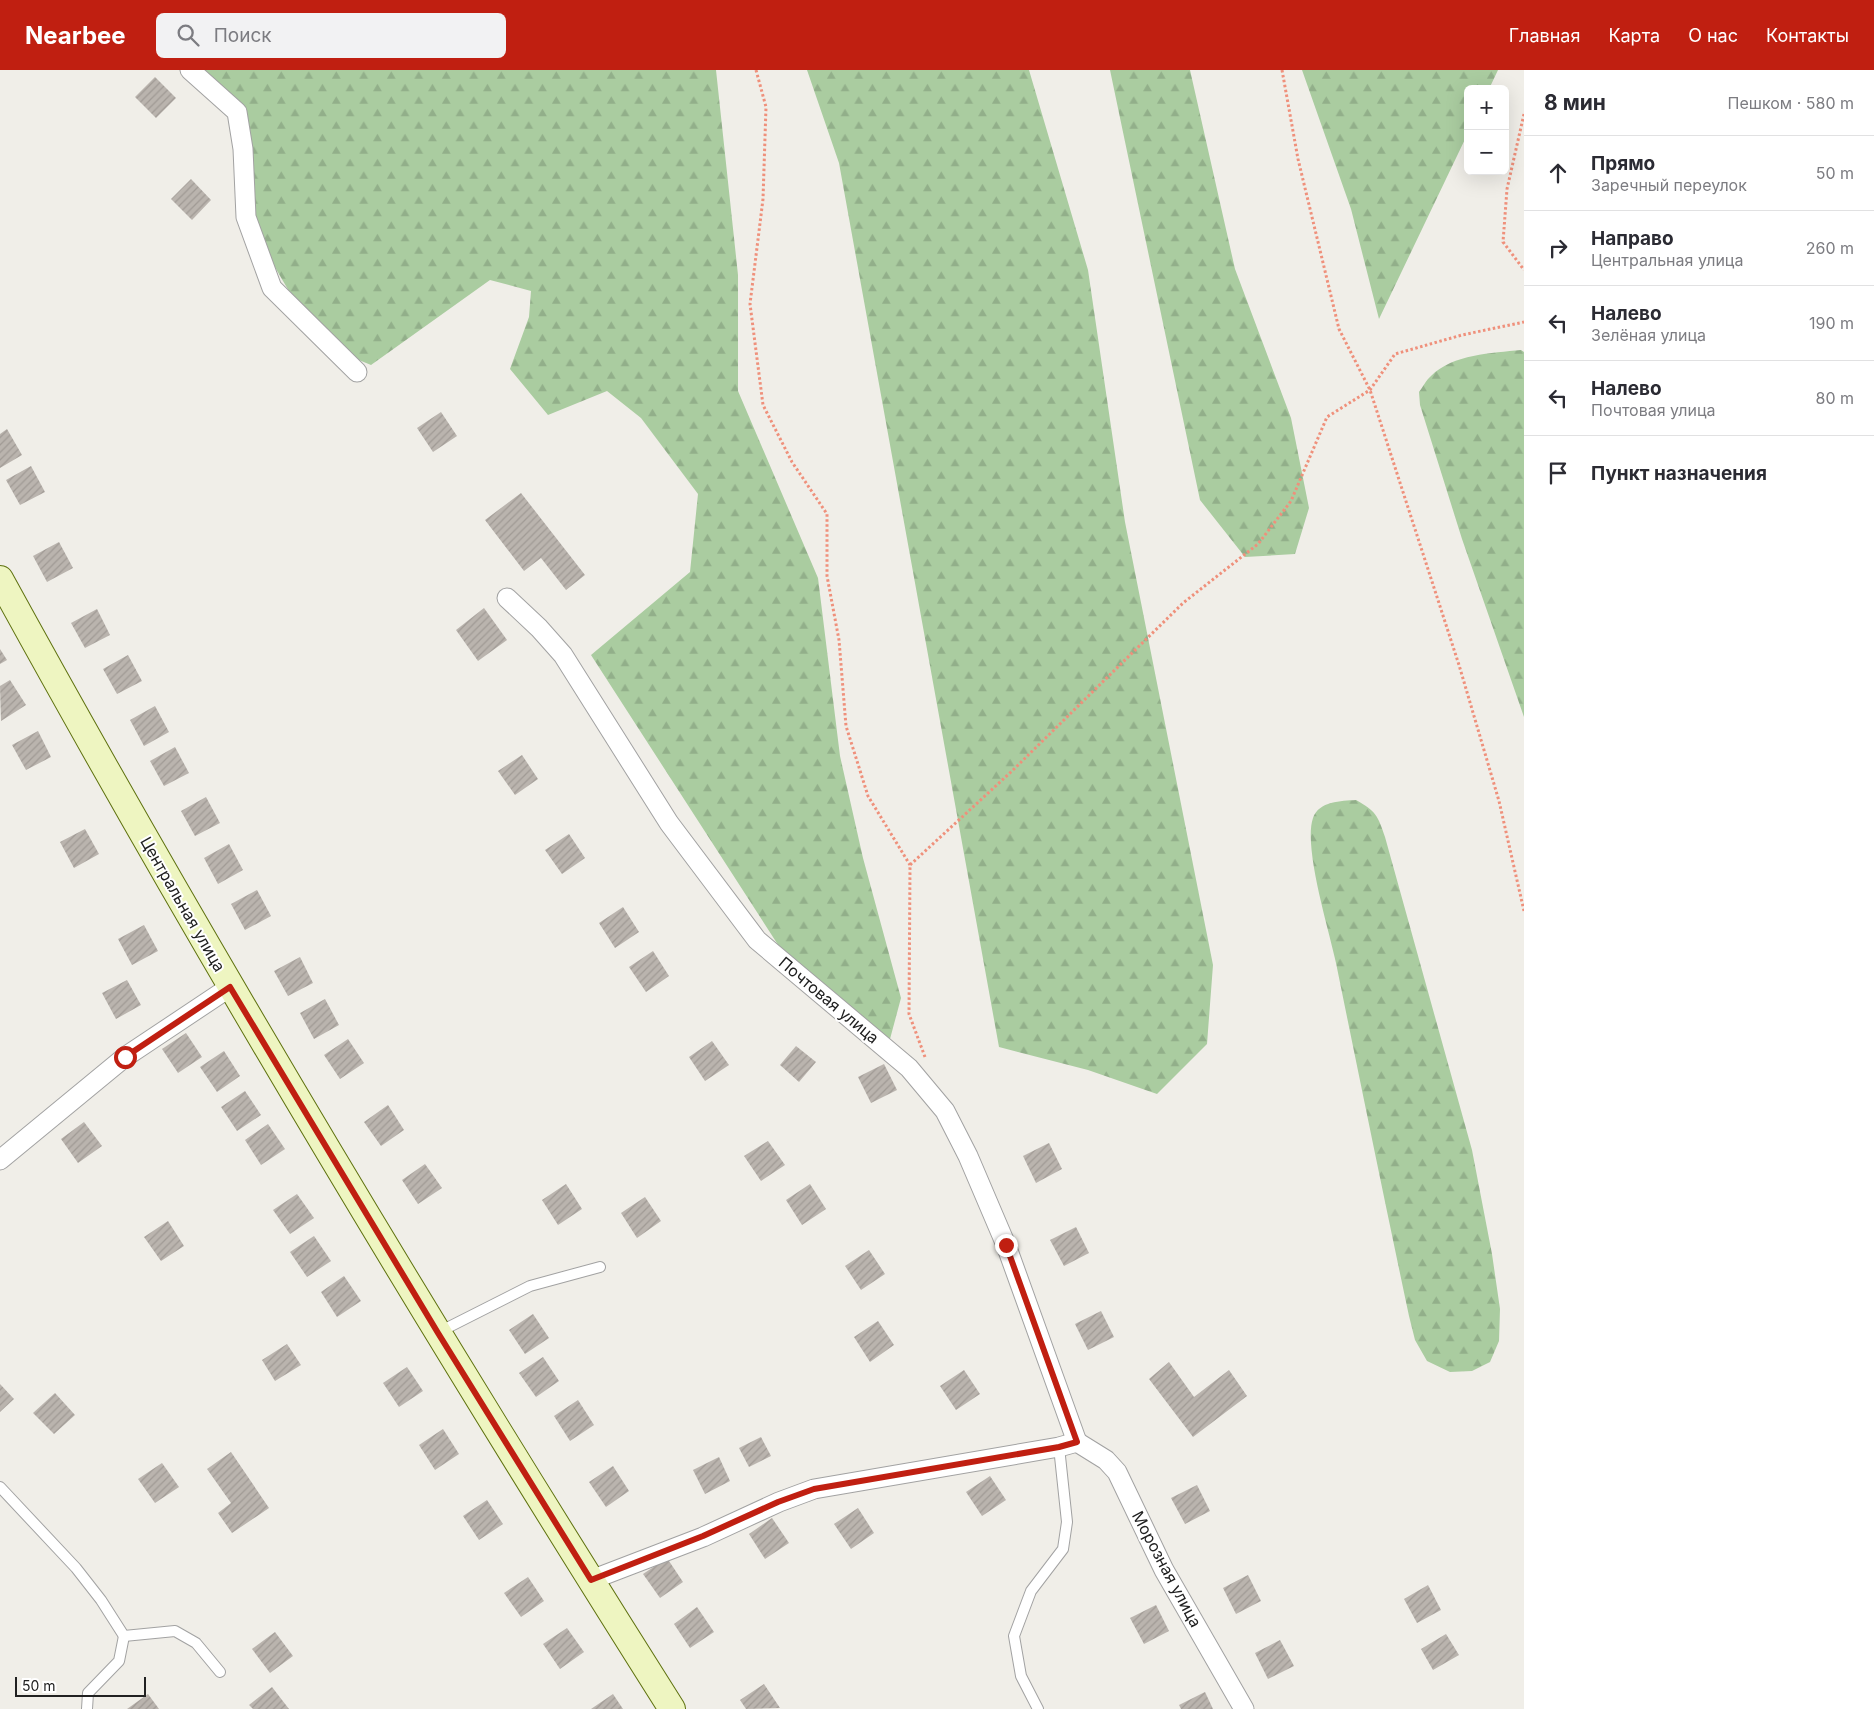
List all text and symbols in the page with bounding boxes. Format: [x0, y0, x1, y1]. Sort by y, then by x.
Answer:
search box [156, 13, 506, 58]
text: Nearbee [25, 21, 126, 50]
icon: search [174, 21, 202, 49]
text: Поиск [214, 24, 272, 47]
text: Главная [1509, 25, 1580, 46]
text: Карта [1608, 25, 1660, 46]
text: О нас [1688, 25, 1738, 46]
text: Контакты [1766, 25, 1849, 46]
map controls [1464, 85, 1509, 175]
button: + [1464, 85, 1509, 130]
text: 8 мин [1544, 90, 1606, 115]
text: Пешком · 580 m [1728, 93, 1854, 113]
button: − [1464, 130, 1509, 175]
text: Прямо [1591, 152, 1655, 175]
icon: ahead [1544, 159, 1572, 187]
text: 50 m [1816, 163, 1854, 183]
text: Заречный переулок [1591, 175, 1747, 195]
text: Направо [1591, 227, 1674, 250]
icon: right [1544, 234, 1572, 262]
text: 260 m [1806, 238, 1854, 258]
text: Центральная улица [1591, 250, 1743, 270]
text: Налево [1591, 302, 1662, 325]
icon: left [1544, 309, 1572, 337]
text: 190 m [1809, 313, 1854, 333]
text: Зелёная улица [1591, 325, 1706, 345]
text: Налево [1591, 377, 1662, 400]
icon: left [1544, 384, 1572, 412]
text: 80 m [1815, 388, 1854, 408]
text: Почтовая улица [1591, 400, 1716, 420]
icon: arrive [1544, 459, 1572, 487]
text: Пункт назначения [1591, 462, 1767, 485]
street label: Центральная улица [136, 833, 230, 975]
street label: Почтовая улица [775, 952, 883, 1048]
route start [114, 1046, 137, 1069]
route end [995, 1234, 1018, 1257]
street label: Морозная улица [1128, 1508, 1206, 1630]
scale bar [15, 1674, 146, 1697]
text: 50 m [22, 1677, 56, 1694]

